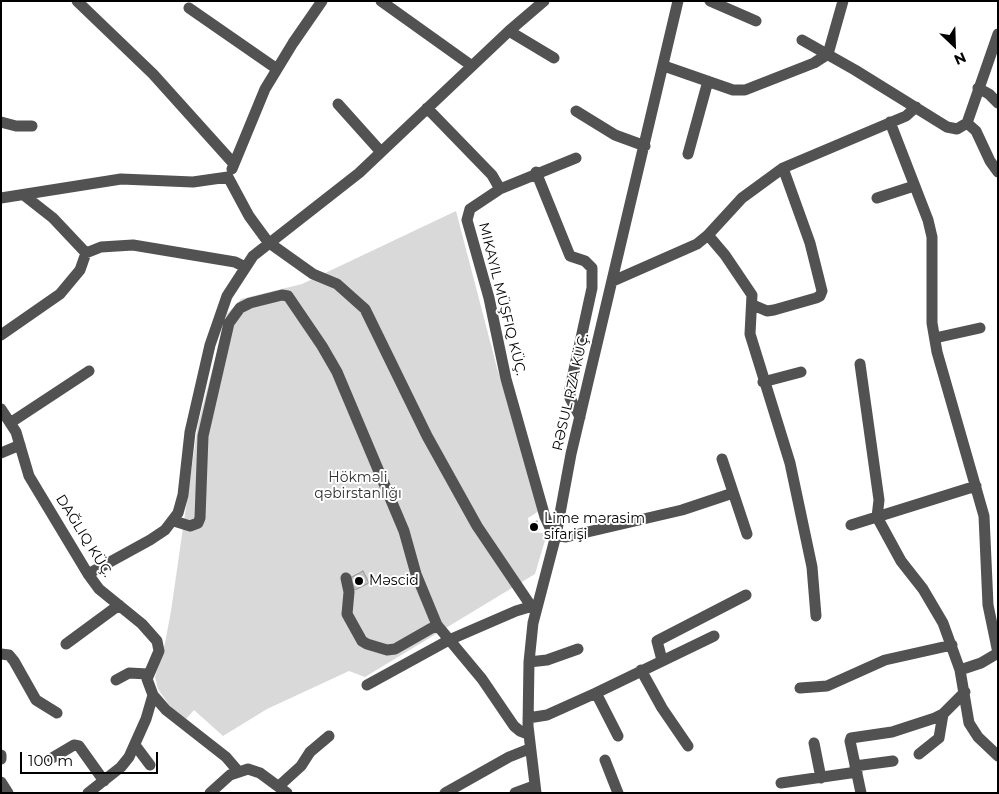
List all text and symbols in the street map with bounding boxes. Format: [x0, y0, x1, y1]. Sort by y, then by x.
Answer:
north arrow [929, 20, 979, 70]
text: N [951, 48, 969, 69]
street label: MIKAYIL MÜŞFIQ KÜÇ. [475, 221, 529, 377]
street label: RƏSUL RZA KÜÇ. [549, 332, 593, 452]
park label: Hökməli qəbirstanlığı [314, 470, 402, 502]
street label: DAĞLIQ KÜÇ. [52, 492, 116, 580]
place label: Lime mərasim sifarişi [544, 511, 645, 544]
marker: Lime mərasim sifarişi [528, 521, 540, 533]
place label: Məscid [369, 573, 419, 589]
marker: Məscid [353, 575, 365, 587]
scale bar [22, 742, 160, 774]
text: 100 m [28, 751, 73, 770]

